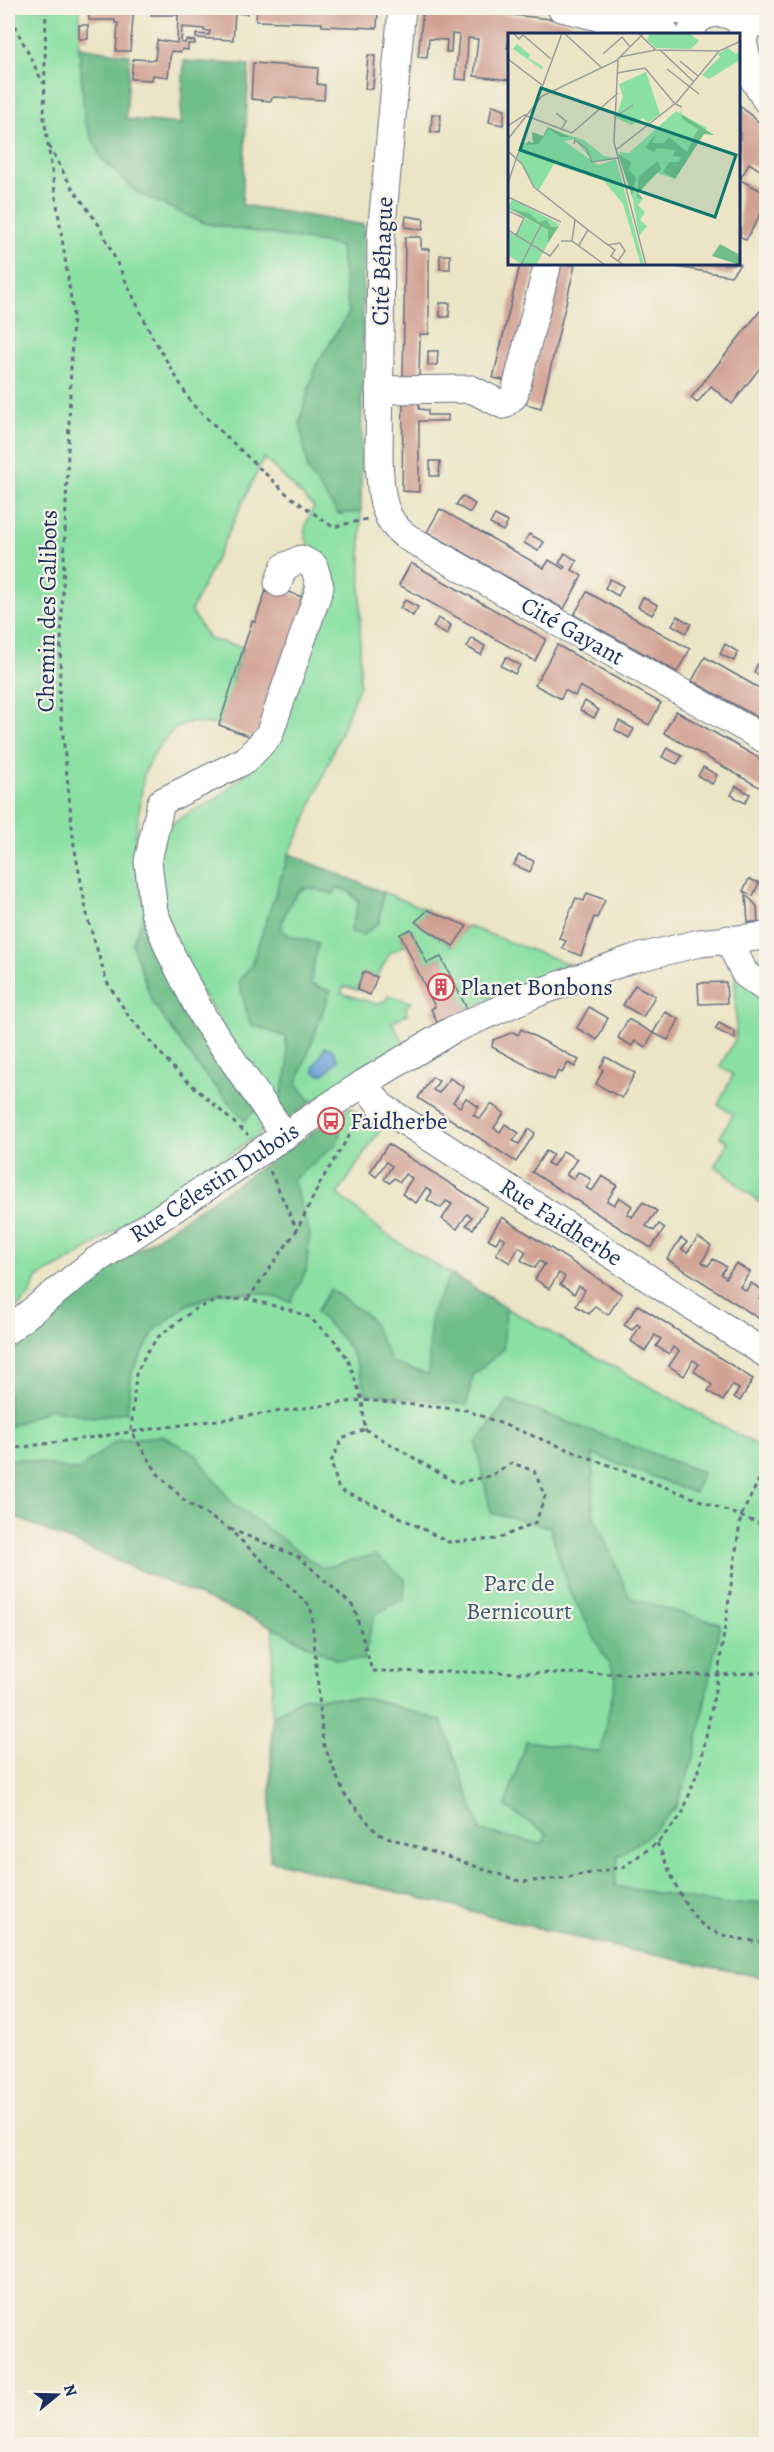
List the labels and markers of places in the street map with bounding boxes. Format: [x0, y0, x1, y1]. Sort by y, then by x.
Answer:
place label: Planet Bonbons [460, 971, 613, 1003]
building icon: Planet Bonbons [426, 972, 456, 1002]
place label: Faidherbe [350, 1105, 448, 1137]
bus stop icon: Faidherbe [316, 1106, 346, 1136]

